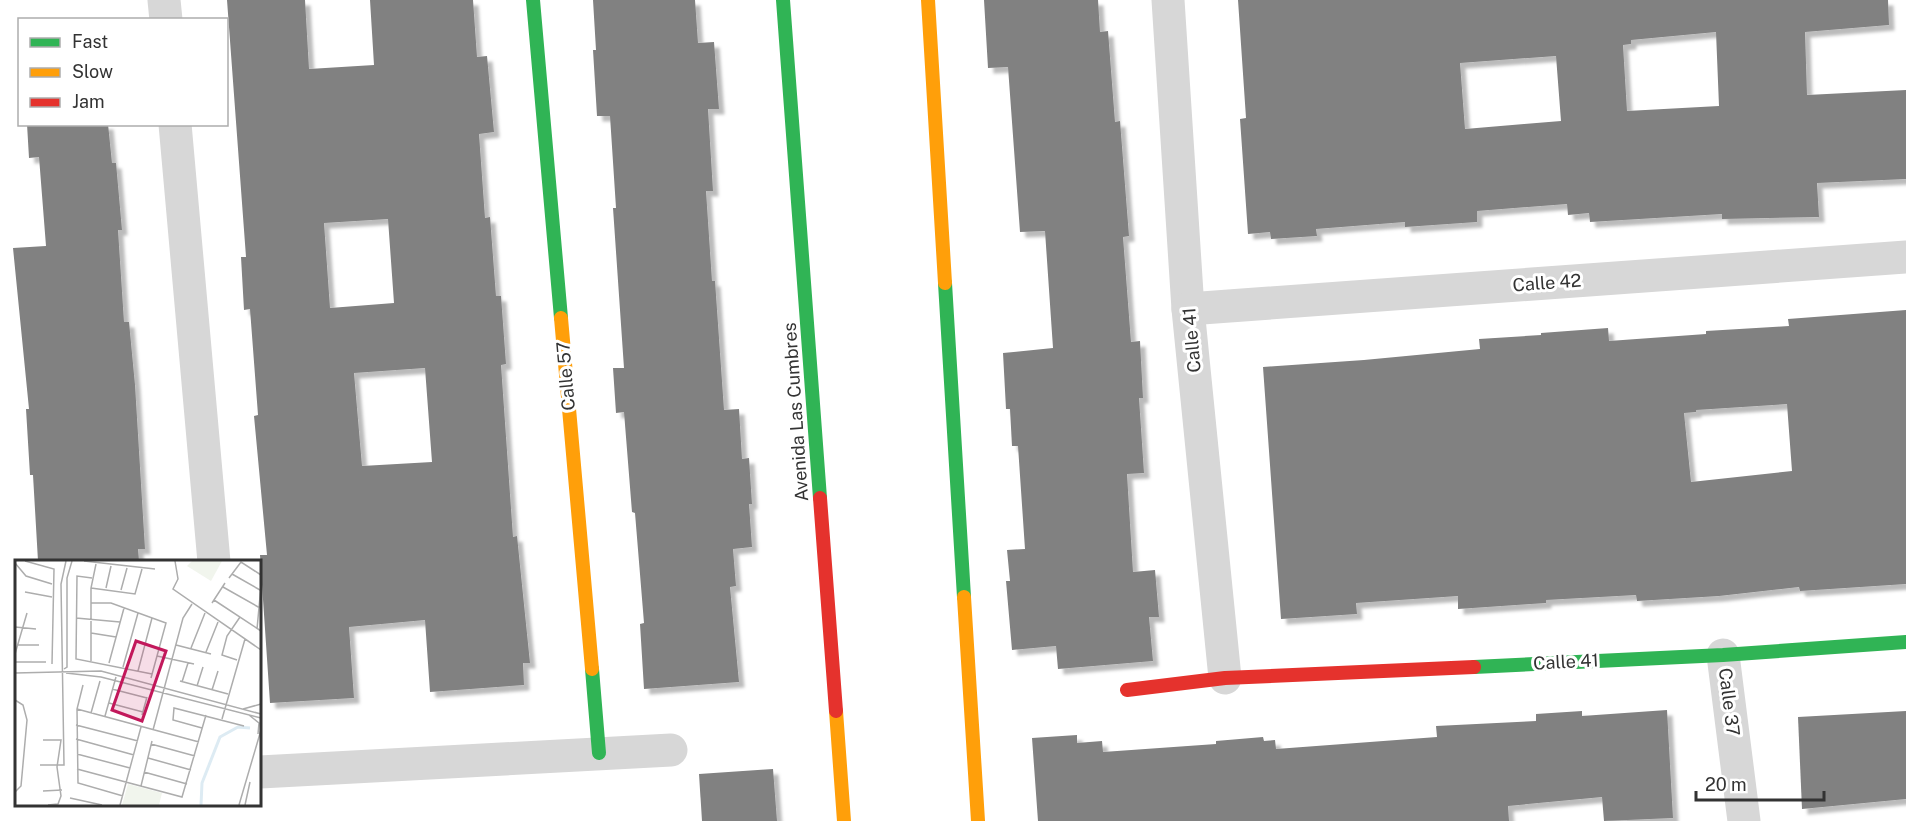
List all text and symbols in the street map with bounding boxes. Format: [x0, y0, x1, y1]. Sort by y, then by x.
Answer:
legend [18, 18, 228, 126]
text: Fast [72, 31, 108, 52]
text: Slow [72, 61, 113, 82]
text: Jam [72, 91, 105, 112]
street label: Calle 42 [1512, 270, 1582, 295]
street label: Calle 41 [1178, 306, 1205, 374]
street label: Avenida Las Cumbres [779, 322, 812, 502]
street label: Calle 57 [552, 341, 579, 411]
inset map [15, 560, 261, 806]
street label: Calle 41 [1533, 649, 1599, 674]
street label: Calle 37 [1715, 667, 1744, 737]
scale bar [1696, 764, 1824, 802]
text: 20 m [1705, 774, 1747, 795]

